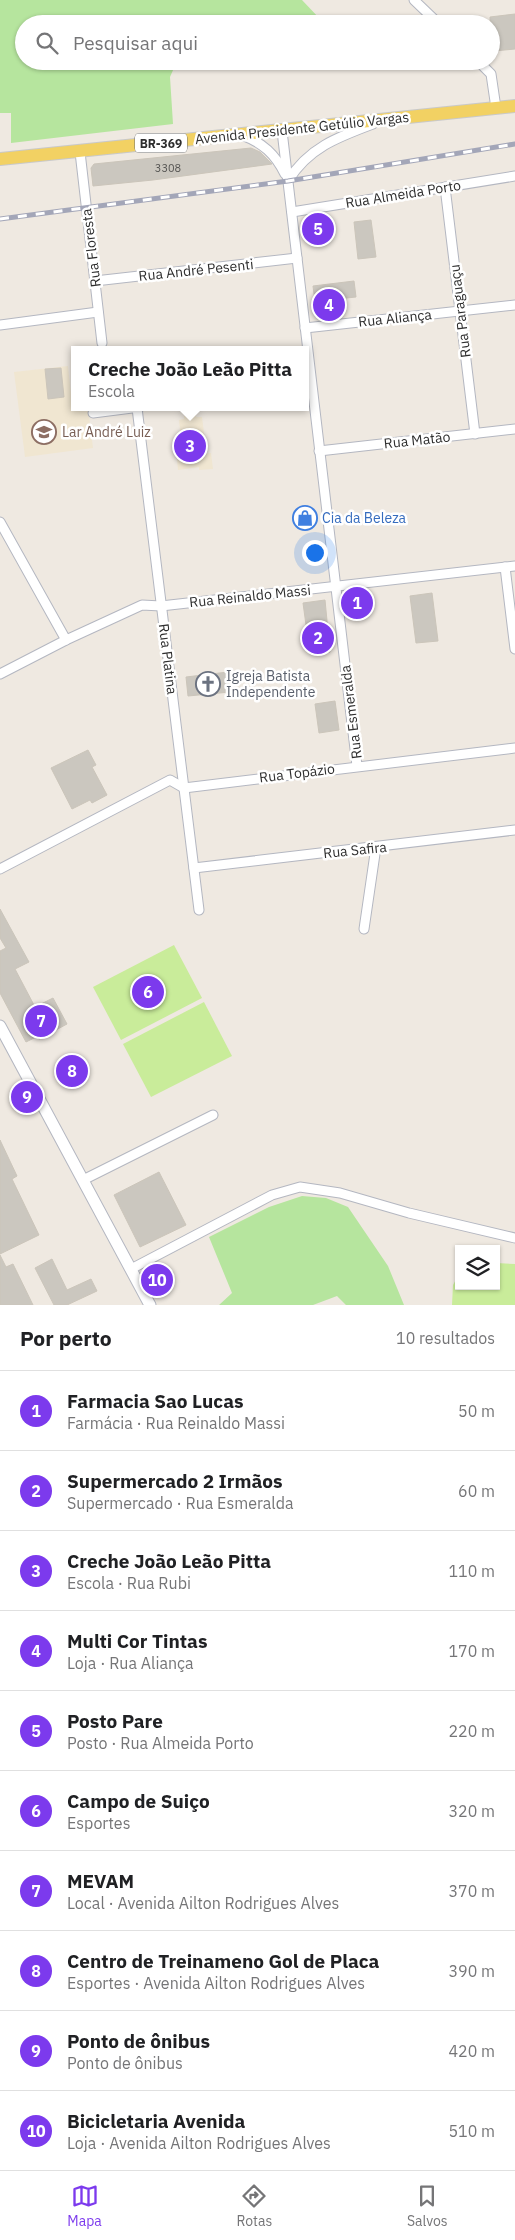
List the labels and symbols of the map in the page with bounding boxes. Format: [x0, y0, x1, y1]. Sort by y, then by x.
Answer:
street label: Avenida Presidente Getúlio Vargas [194, 108, 410, 148]
road number: BR-369 [135, 134, 187, 152]
house number: 3308 [155, 161, 181, 175]
street label: Rua Almeida Porto [344, 176, 462, 212]
street label: Rua Floresta [77, 207, 105, 288]
pin: 5 [302, 210, 334, 248]
street label: Rua André Pesenti [138, 255, 254, 285]
street label: Rua Paraguaçu [445, 263, 475, 359]
pin: 4 [313, 286, 345, 324]
street label: Rua Aliança [357, 305, 433, 331]
school or university icon: Lar André Luiz [31, 419, 57, 445]
place label: Lar André Luiz [62, 423, 151, 441]
pin: 3 [174, 427, 206, 465]
street label: Rua Matão [383, 428, 451, 452]
shop icon: Cia da Beleza [292, 505, 318, 531]
place label: Cia da Beleza [322, 509, 407, 527]
your location [302, 540, 328, 566]
street label: Rua Reinaldo Massi [188, 581, 312, 611]
pin: 1 [341, 584, 373, 622]
pin: 2 [302, 619, 334, 657]
street label: Rua Platina [155, 623, 181, 696]
street label: Rua Esmeralda [336, 663, 366, 760]
place label: Igreja Batista Independente [226, 667, 316, 701]
church icon: Igreja Batista Independente [195, 671, 221, 697]
street label: Rua Topázio [258, 759, 336, 787]
street label: Rua Safira [322, 838, 388, 862]
pin: 6 [132, 973, 164, 1011]
pin: 7 [25, 1002, 57, 1040]
pin: 8 [56, 1052, 88, 1090]
pin: 9 [11, 1078, 43, 1116]
pin: 10 [141, 1261, 173, 1299]

